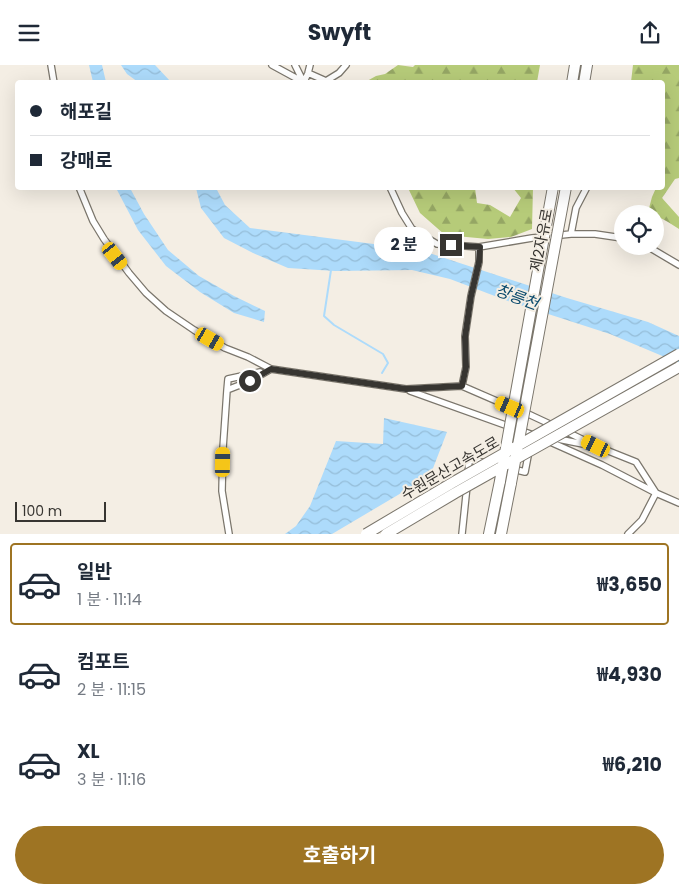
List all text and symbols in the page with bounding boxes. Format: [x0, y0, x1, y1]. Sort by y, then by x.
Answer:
text: Swyft [308, 17, 371, 48]
icon: menu [15, 19, 43, 47]
icon: share [636, 19, 664, 47]
text: 해포길 [60, 98, 112, 125]
text: 강매로 [60, 147, 112, 174]
map controls [614, 205, 664, 255]
button: locate [614, 205, 664, 255]
street label: 제2자유로 [525, 207, 557, 273]
callout: 2 분 [374, 227, 434, 263]
text: 2 분 [390, 233, 418, 256]
route end [440, 234, 462, 256]
car [99, 240, 130, 272]
water label: 창릉천 [492, 279, 544, 316]
car [193, 325, 226, 353]
route start [239, 370, 261, 392]
car [493, 394, 526, 420]
street label: 수원문산고속도로 [397, 431, 503, 505]
car [579, 433, 612, 459]
car [215, 447, 230, 477]
scale bar [15, 499, 106, 522]
text: 100 m [22, 501, 62, 521]
text: 일반 [77, 558, 112, 585]
icon: car [17, 562, 62, 607]
text: ₩3,650 [597, 571, 662, 598]
text: 1 분 · 11:14 [77, 588, 142, 611]
text: 컴포트 [77, 648, 129, 675]
icon: car [17, 652, 62, 697]
text: ₩4,930 [597, 661, 662, 688]
text: 2 분 · 11:15 [77, 678, 146, 701]
text: XL [77, 738, 100, 765]
icon: car [17, 742, 62, 787]
text: ₩6,210 [603, 751, 662, 778]
text: 3 분 · 11:16 [77, 768, 146, 791]
button: 호출하기 [15, 826, 664, 884]

